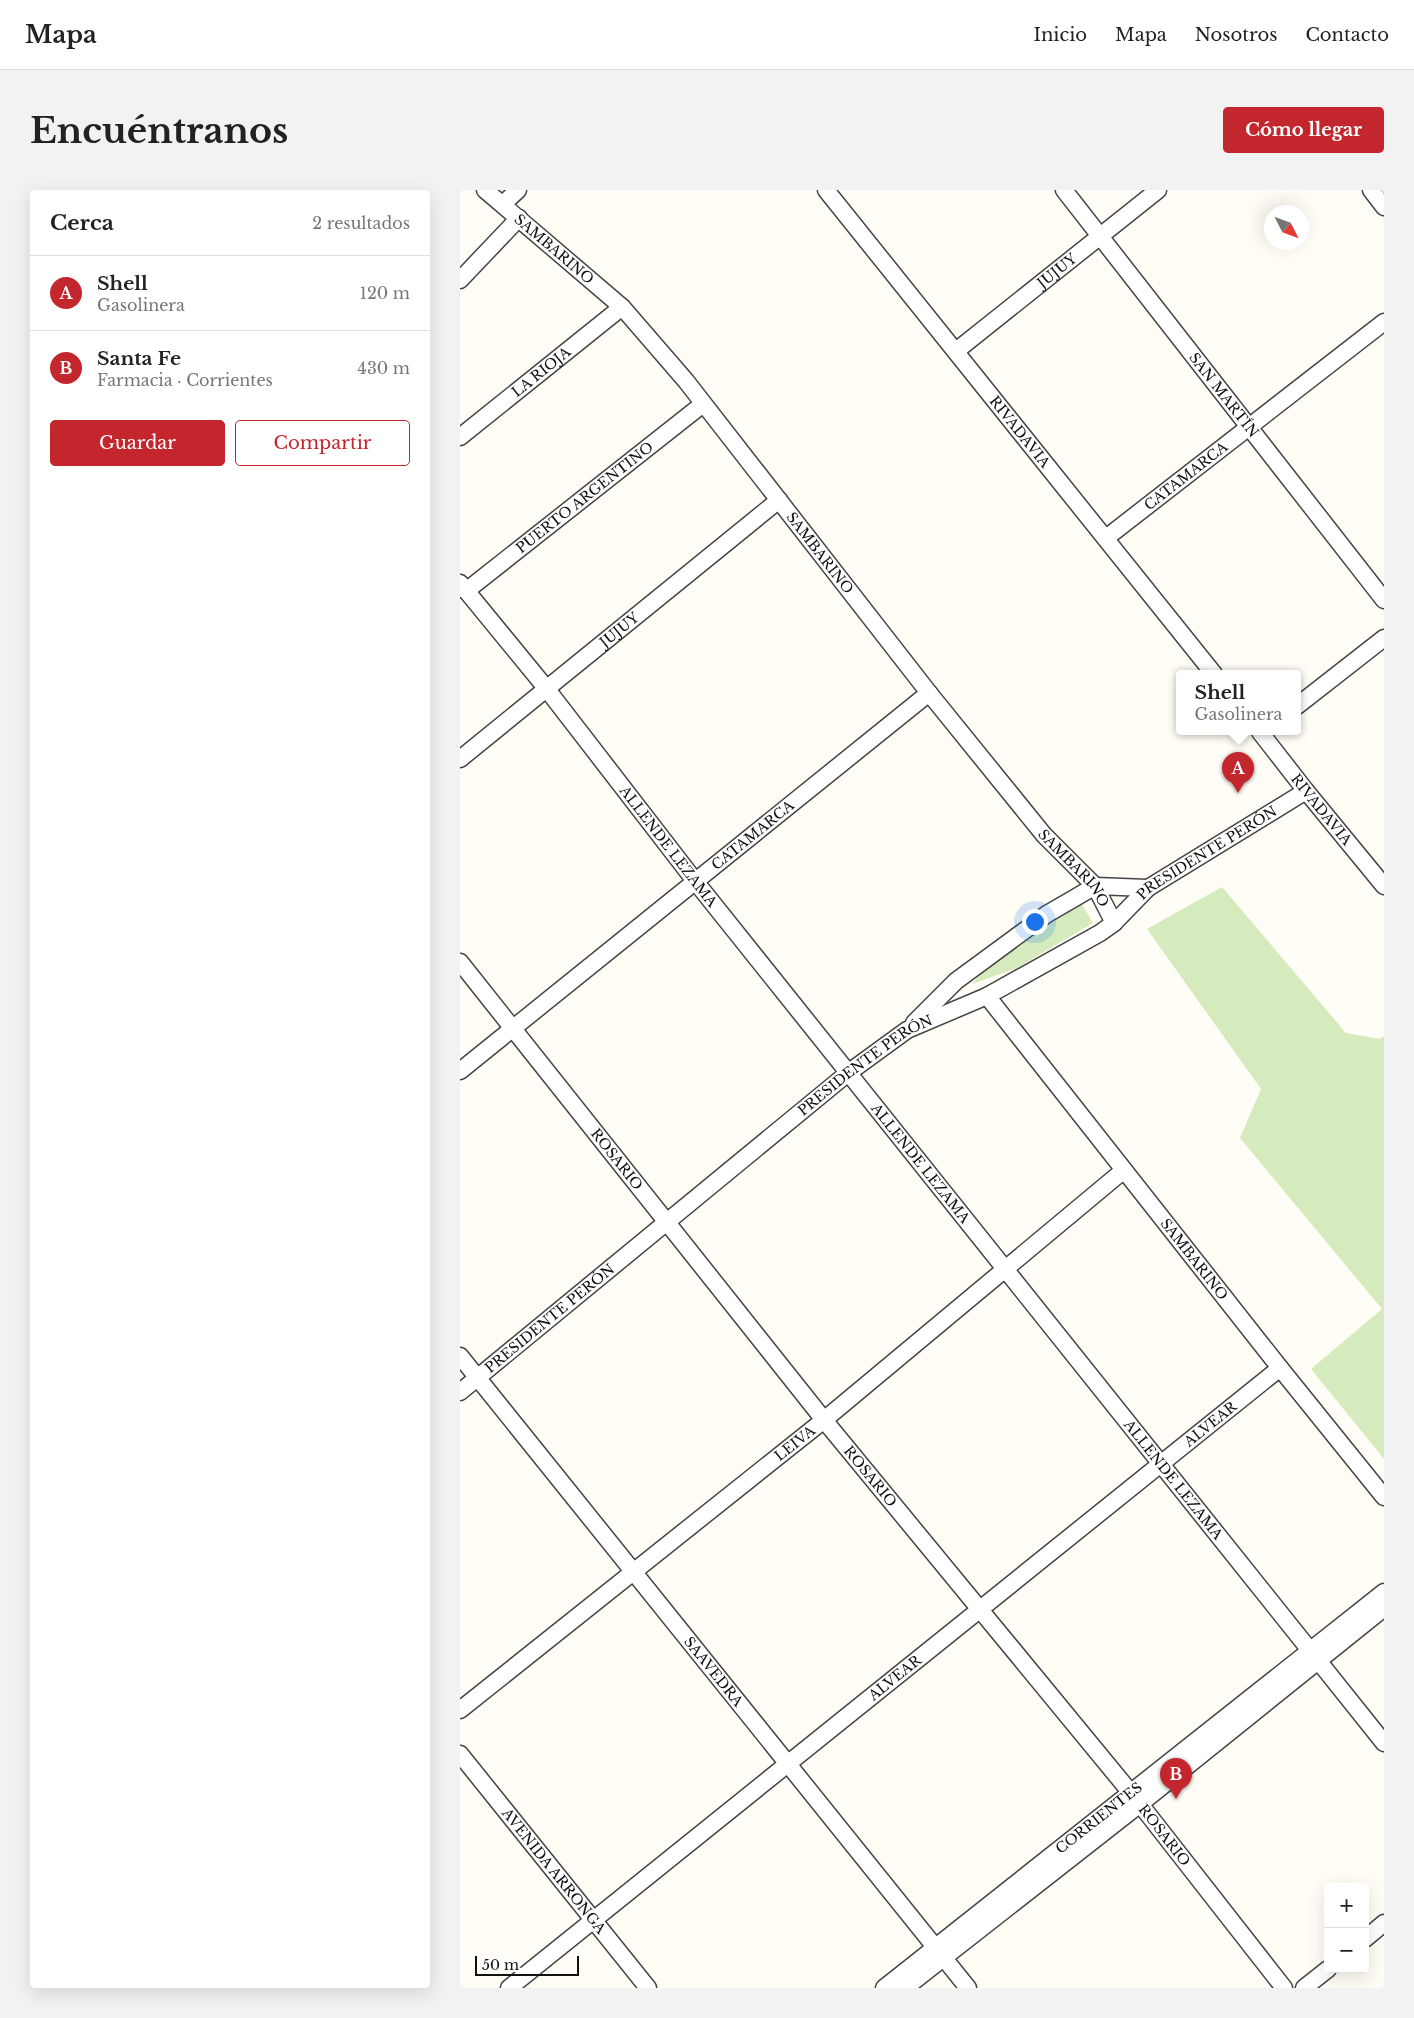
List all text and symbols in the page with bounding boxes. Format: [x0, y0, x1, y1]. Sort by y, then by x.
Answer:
text: Mapa [25, 20, 97, 49]
text: Inicio [1033, 24, 1087, 46]
text: Mapa [1115, 24, 1167, 46]
text: Nosotros [1195, 24, 1277, 46]
text: Contacto [1305, 24, 1389, 46]
button: Cómo llegar [1223, 107, 1384, 153]
text: Encuéntranos [30, 109, 288, 152]
north arrow [1264, 205, 1309, 250]
text: Cerca [50, 210, 114, 236]
street label: SAMBARINO [511, 210, 598, 288]
text: 2 resultados [312, 213, 410, 233]
street label: JUJUY [1032, 249, 1081, 293]
text: Shell [97, 272, 148, 295]
text: A [60, 283, 72, 303]
text: 120 m [360, 283, 410, 303]
text: Gasolinera [97, 295, 185, 315]
street label: LA RIOJA [508, 343, 574, 401]
text: Santa Fe [97, 347, 181, 370]
street label: SAN MARTÍN [1185, 349, 1263, 441]
text: B [60, 358, 72, 378]
text: 430 m [358, 358, 410, 378]
text: Farmacia · Corrientes [97, 370, 273, 390]
street label: RIVADAVIA [986, 392, 1054, 472]
button: Guardar [50, 420, 225, 466]
button: Compartir [235, 420, 410, 466]
street label: PUERTO ARGENTINO [512, 438, 657, 557]
street label: CATAMARCA [1140, 438, 1231, 514]
street label: SAMBARINO [782, 508, 857, 598]
street label: JUJUY [594, 608, 643, 652]
popup [1176, 670, 1301, 735]
text: Shell [1195, 681, 1245, 704]
text: Gasolinera [1195, 704, 1282, 724]
pin: A [1222, 752, 1254, 793]
street label: RIVADAVIA [1287, 770, 1356, 849]
street label: ALLENDE LEZAMA [615, 781, 721, 911]
street label: CATAMARCA [708, 796, 798, 874]
street label: PRESIDENTE PERÓN [1133, 802, 1281, 903]
street label: SAMBARINO [1034, 826, 1113, 910]
your location [1022, 909, 1048, 935]
street label: PRESIDENTE PERÓN [794, 1011, 936, 1120]
street label: ALLENDE LEZAMA [867, 1099, 974, 1227]
street label: ROSARIO [587, 1125, 647, 1194]
street label: SAMBARINO [1157, 1215, 1232, 1304]
street label: PRESIDENTE PERÓN [481, 1260, 618, 1377]
street label: ALVEAR [1180, 1397, 1241, 1451]
street label: ALLENDE LEZAMA [1120, 1415, 1227, 1543]
street label: LEIVA [771, 1422, 819, 1465]
street label: ROSARIO [840, 1442, 901, 1510]
street label: SAAVEDRA [680, 1633, 747, 1710]
street label: ALVEAR [864, 1651, 926, 1705]
pin: B [1160, 1758, 1192, 1799]
street label: CORRIENTES [1052, 1778, 1146, 1858]
street label: ROSARIO [1135, 1801, 1194, 1870]
street label: AVENIDA ARRONGA [497, 1804, 610, 1938]
map controls [1324, 1883, 1369, 1973]
button: + [1324, 1883, 1369, 1928]
button: − [1324, 1928, 1369, 1973]
scale bar [475, 1953, 579, 1976]
text: 50 m [482, 1956, 519, 1974]

